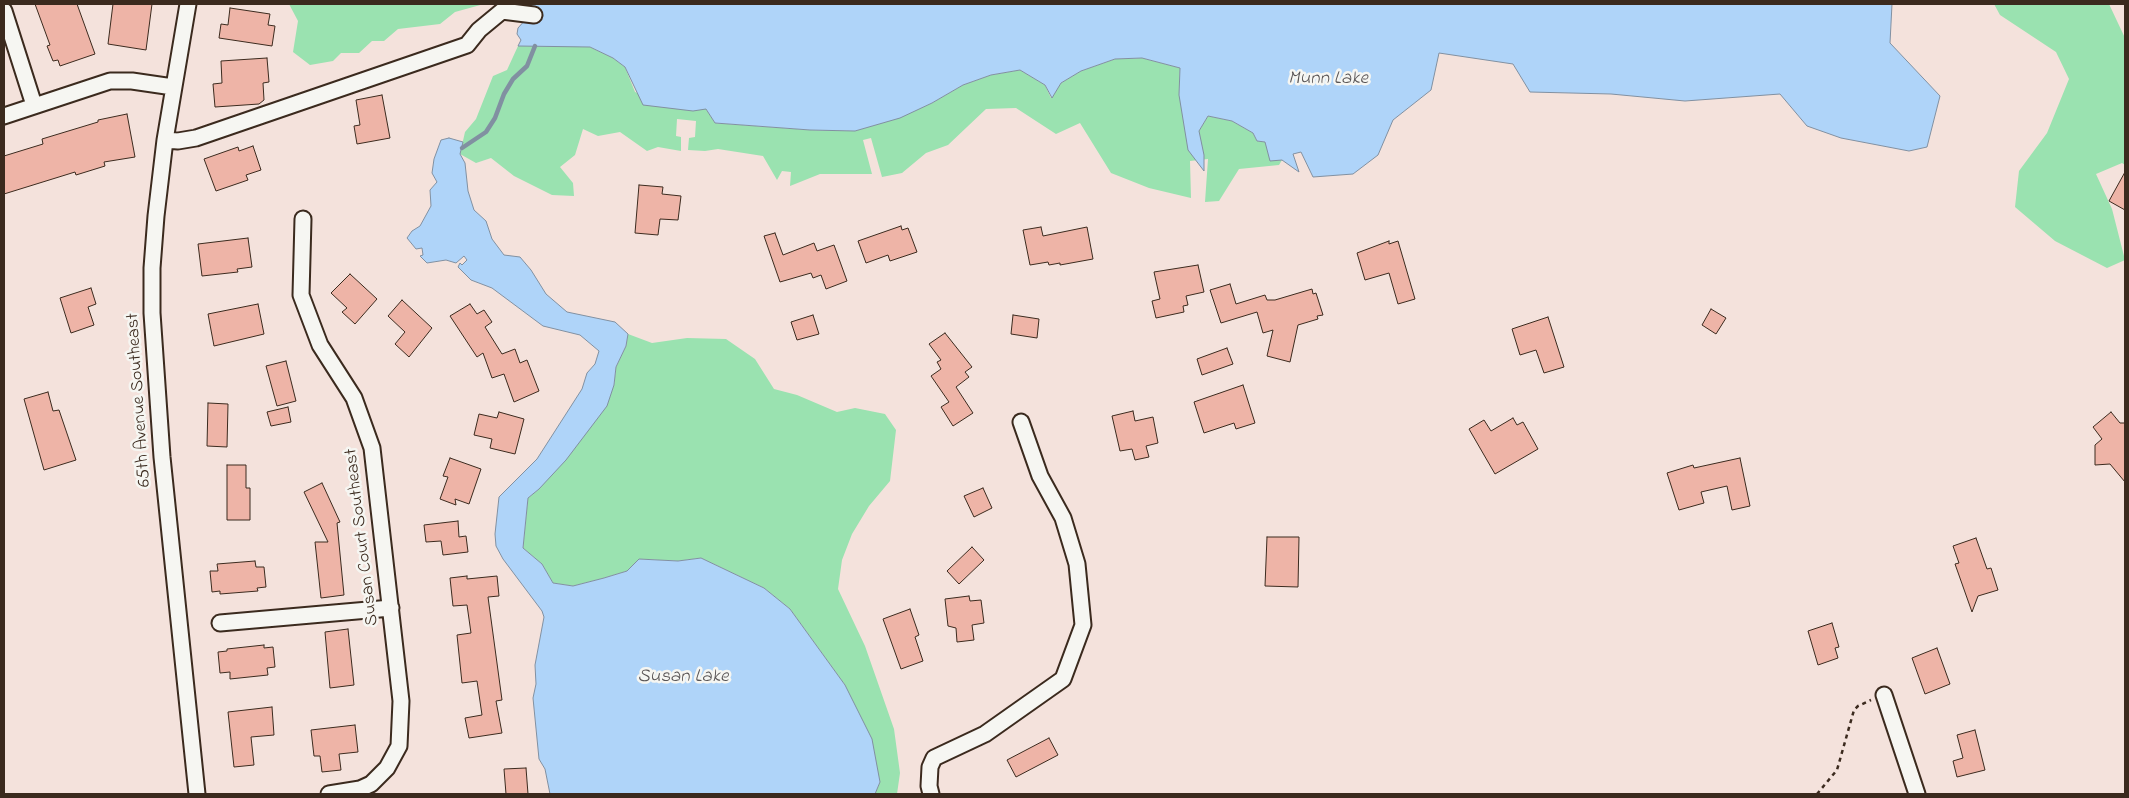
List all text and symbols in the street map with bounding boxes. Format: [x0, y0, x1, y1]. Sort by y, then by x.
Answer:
water label: Munn Lake [1288, 69, 1368, 91]
street label: 65th Avenue Southeast [123, 312, 157, 488]
street label: Susan Court Southeast [341, 447, 385, 627]
water label: Susan Lake [637, 667, 729, 689]

